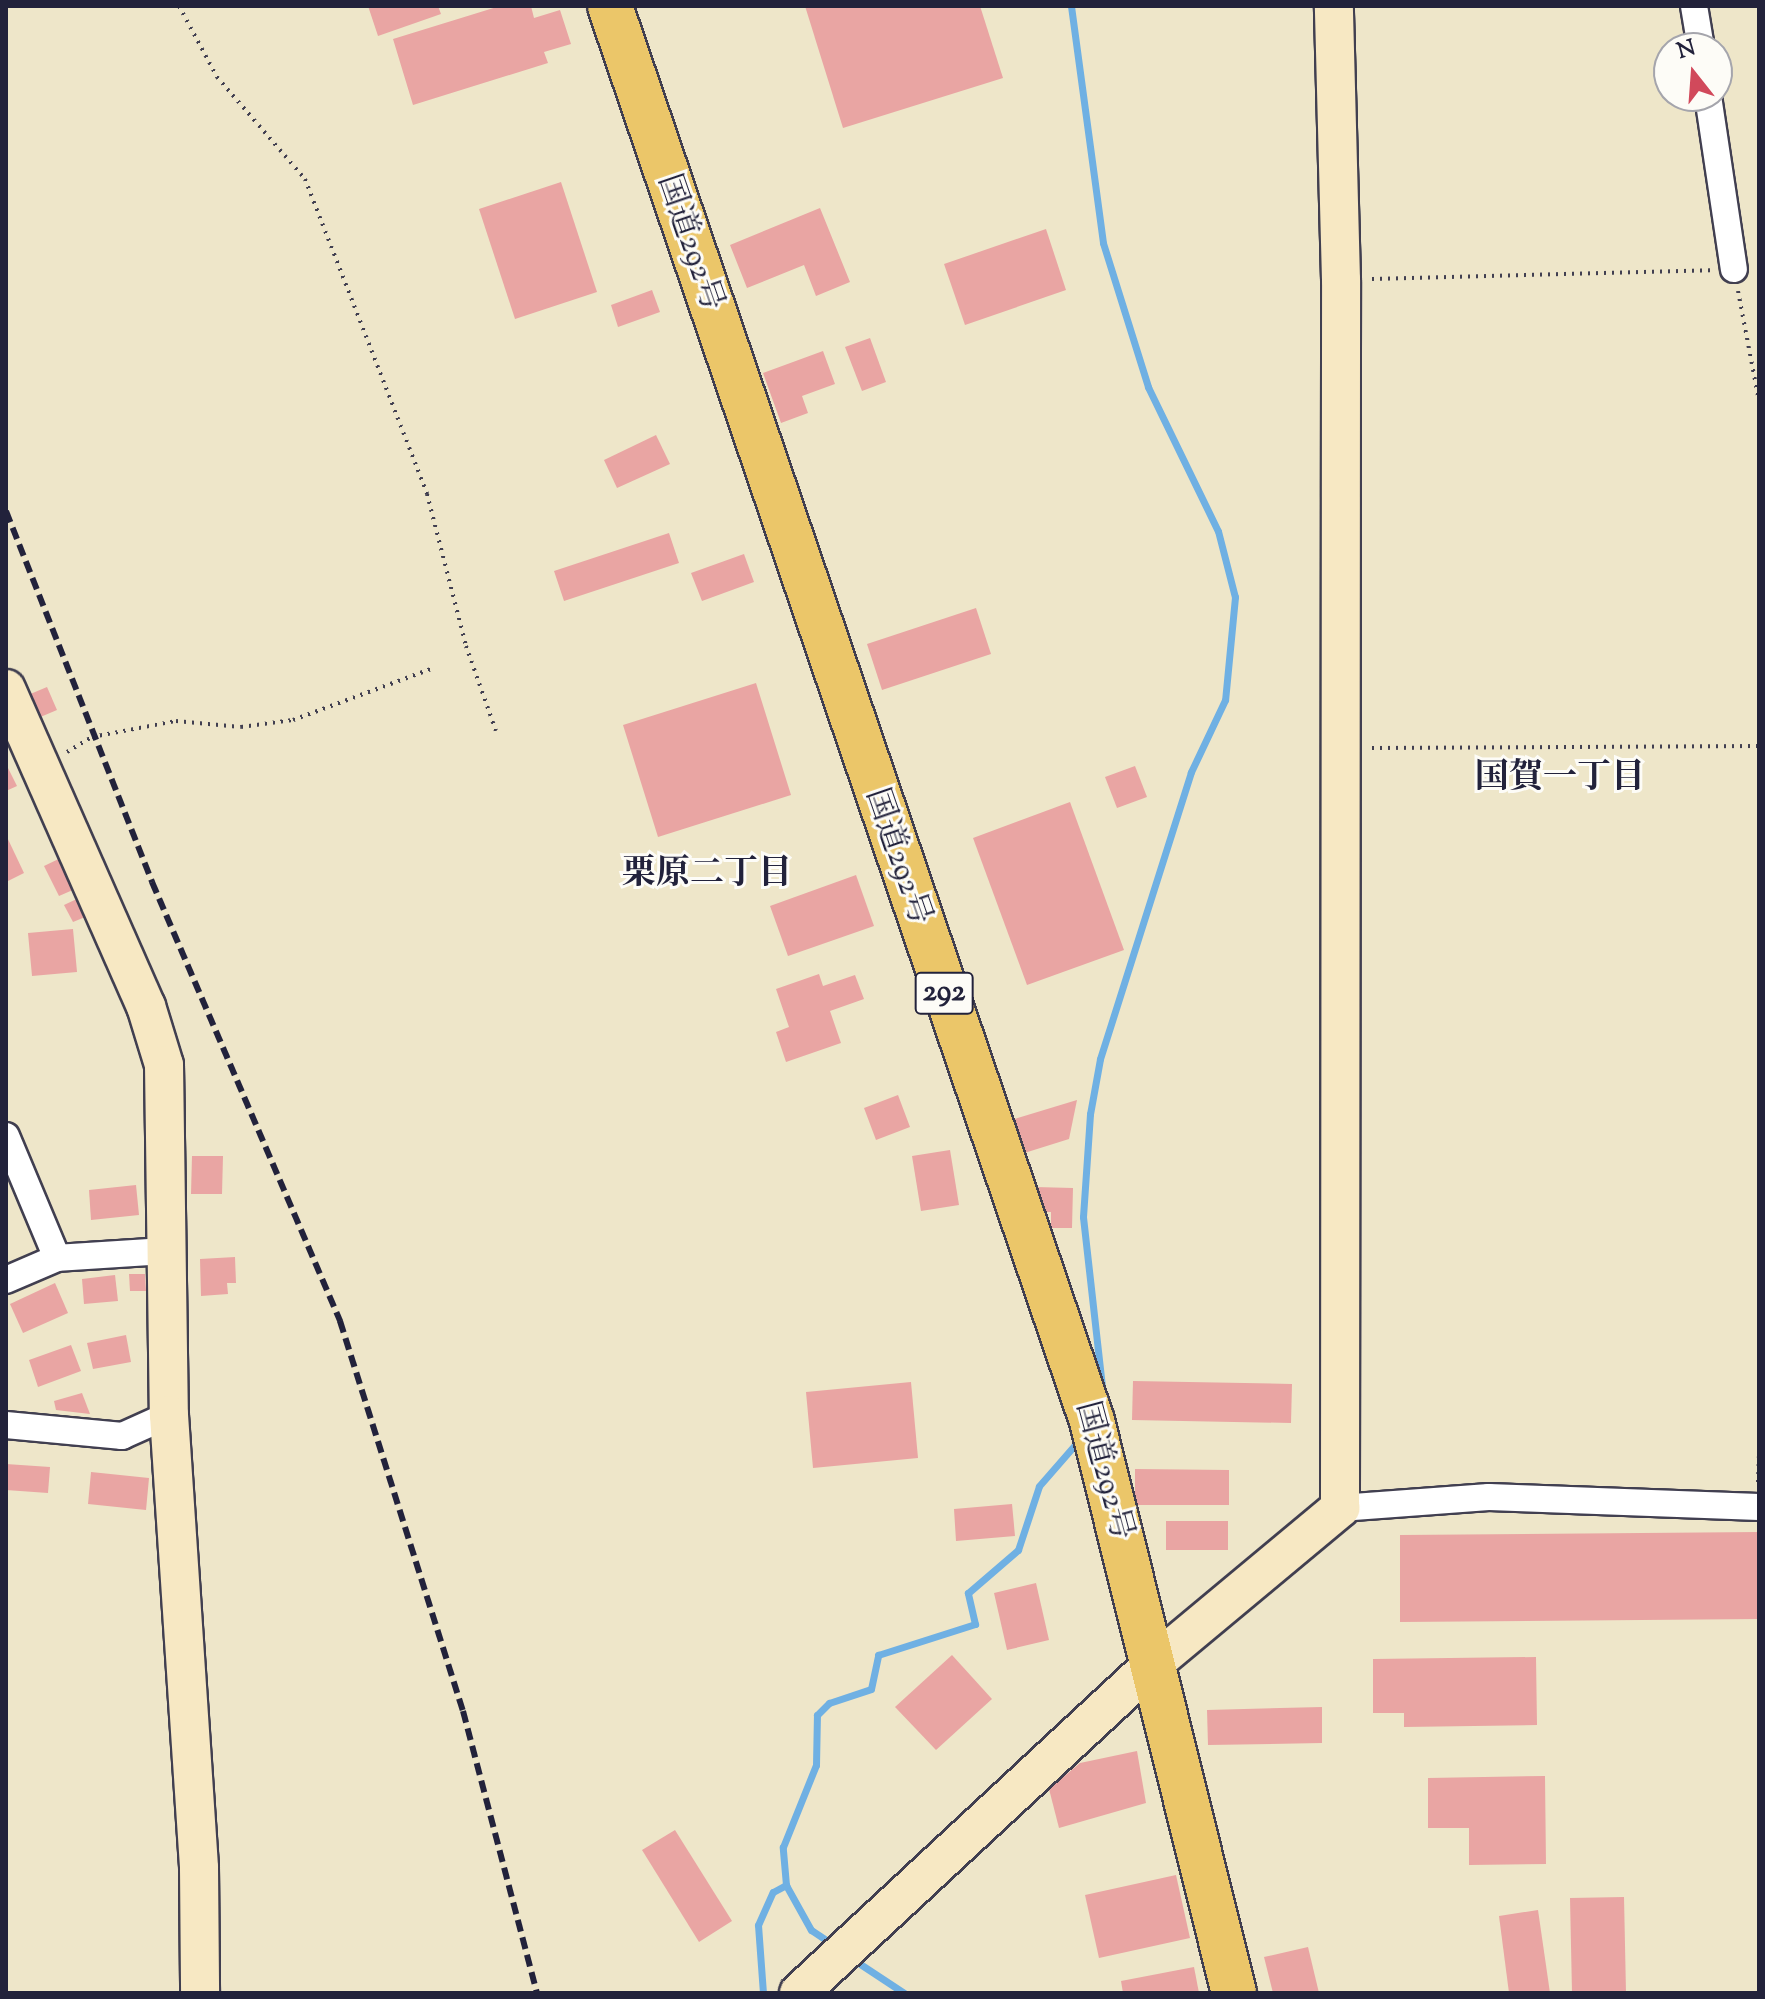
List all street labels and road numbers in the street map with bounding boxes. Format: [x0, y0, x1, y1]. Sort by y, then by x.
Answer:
street label: 国道292号 [648, 170, 730, 316]
street label: 国道292号 [856, 784, 938, 930]
road number: 292 [914, 967, 974, 1019]
street label: 国道292号 [1066, 1398, 1140, 1544]

